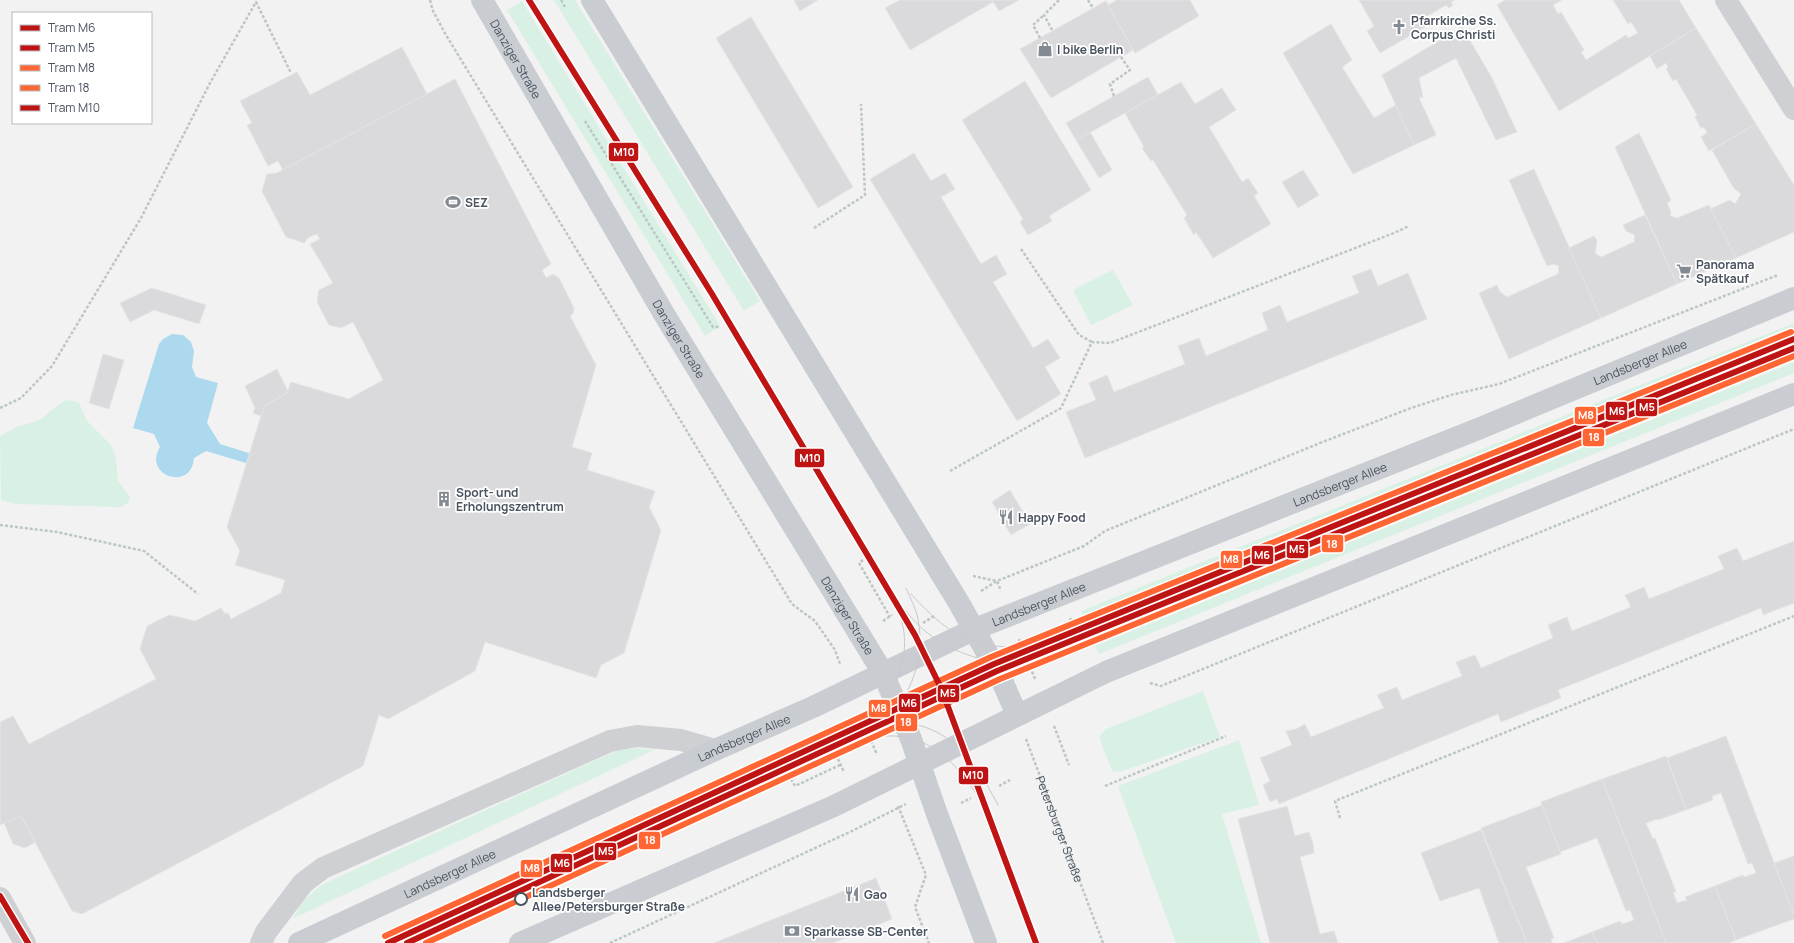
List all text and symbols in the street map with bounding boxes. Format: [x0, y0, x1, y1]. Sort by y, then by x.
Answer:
legend [12, 12, 152, 124]
place label: Pfarrkirche Ss. Corpus Christi [1411, 12, 1497, 43]
street label: Danziger Straße [486, 16, 546, 102]
church icon: Pfarrkirche Ss. Corpus Christi [1390, 18, 1408, 36]
text: Tram M6 [48, 19, 95, 36]
text: Tram M5 [48, 39, 95, 56]
shop icon: I bike Berlin [1036, 40, 1054, 58]
place label: I bike Berlin [1057, 41, 1123, 58]
text: Tram M8 [48, 59, 95, 76]
text: Tram 18 [48, 79, 90, 96]
text: Tram M10 [48, 99, 100, 116]
line badge: M10 [608, 142, 639, 162]
text: M10 [613, 144, 635, 159]
sports icon: SEZ [444, 193, 462, 211]
place label: SEZ [465, 194, 488, 211]
place label: Panorama Spätkauf [1696, 256, 1755, 287]
supermarket icon: Panorama Spätkauf [1675, 262, 1693, 280]
street label: Danziger Straße [649, 296, 710, 381]
street label: Landsberger Allee [1591, 335, 1689, 389]
line badge: M5 [1635, 398, 1658, 417]
text: M5 [1639, 399, 1655, 414]
line badge: M6 [1605, 401, 1628, 421]
text: M6 [1609, 403, 1625, 418]
line badge: M8 [1574, 406, 1597, 425]
text: M8 [1578, 407, 1594, 422]
line badge: 18 [1582, 428, 1605, 447]
text: 18 [1588, 429, 1600, 444]
line badge: M10 [794, 448, 825, 468]
text: M10 [799, 450, 821, 465]
street label: Landsberger Allee [1290, 458, 1389, 510]
place label: Sport- und Erholungszentrum [456, 484, 564, 515]
building icon: Sport- und Erholungszentrum [435, 490, 453, 508]
restaurant icon: Happy Food [997, 508, 1015, 526]
place label: Happy Food [1018, 509, 1086, 526]
line badge: 18 [1321, 534, 1344, 553]
text: 18 [1326, 536, 1338, 551]
line badge: M5 [1286, 540, 1309, 559]
text: M5 [1289, 541, 1305, 556]
line badge: M6 [1251, 545, 1274, 565]
text: M6 [1254, 547, 1270, 562]
line badge: M8 [1220, 550, 1243, 569]
text: M8 [1223, 551, 1239, 566]
street label: Danziger Straße [817, 573, 878, 658]
street label: Landsberger Allee [989, 577, 1088, 630]
line badge: M5 [937, 684, 960, 703]
text: M5 [940, 685, 956, 700]
line badge: M6 [898, 693, 921, 713]
text: M6 [901, 695, 917, 710]
line badge: M8 [868, 699, 891, 718]
text: M8 [871, 700, 887, 715]
street label: Landsberger Allee [695, 710, 793, 765]
line badge: 18 [895, 713, 918, 732]
text: 18 [900, 714, 912, 729]
line badge: M10 [958, 766, 989, 785]
text: M10 [962, 767, 984, 782]
street label: Petersburger Straße [1032, 773, 1088, 885]
line badge: 18 [638, 831, 661, 850]
text: 18 [644, 832, 656, 847]
line badge: M5 [594, 842, 617, 861]
text: M5 [598, 843, 614, 858]
street label: Landsberger Allee [401, 844, 498, 902]
line badge: M6 [550, 853, 573, 873]
text: M6 [554, 855, 570, 870]
line badge: M8 [520, 859, 543, 878]
text: M8 [524, 860, 540, 875]
place label: Landsberger Allee/Petersburger Straße [532, 884, 685, 915]
restaurant icon: Gao [843, 885, 861, 903]
place label: Gao [864, 886, 887, 903]
marker: Landsberger Allee/Petersburger Straße [514, 892, 528, 906]
bank icon: Sparkasse SB-Center [783, 922, 801, 940]
place label: Sparkasse SB-Center [804, 923, 928, 940]

